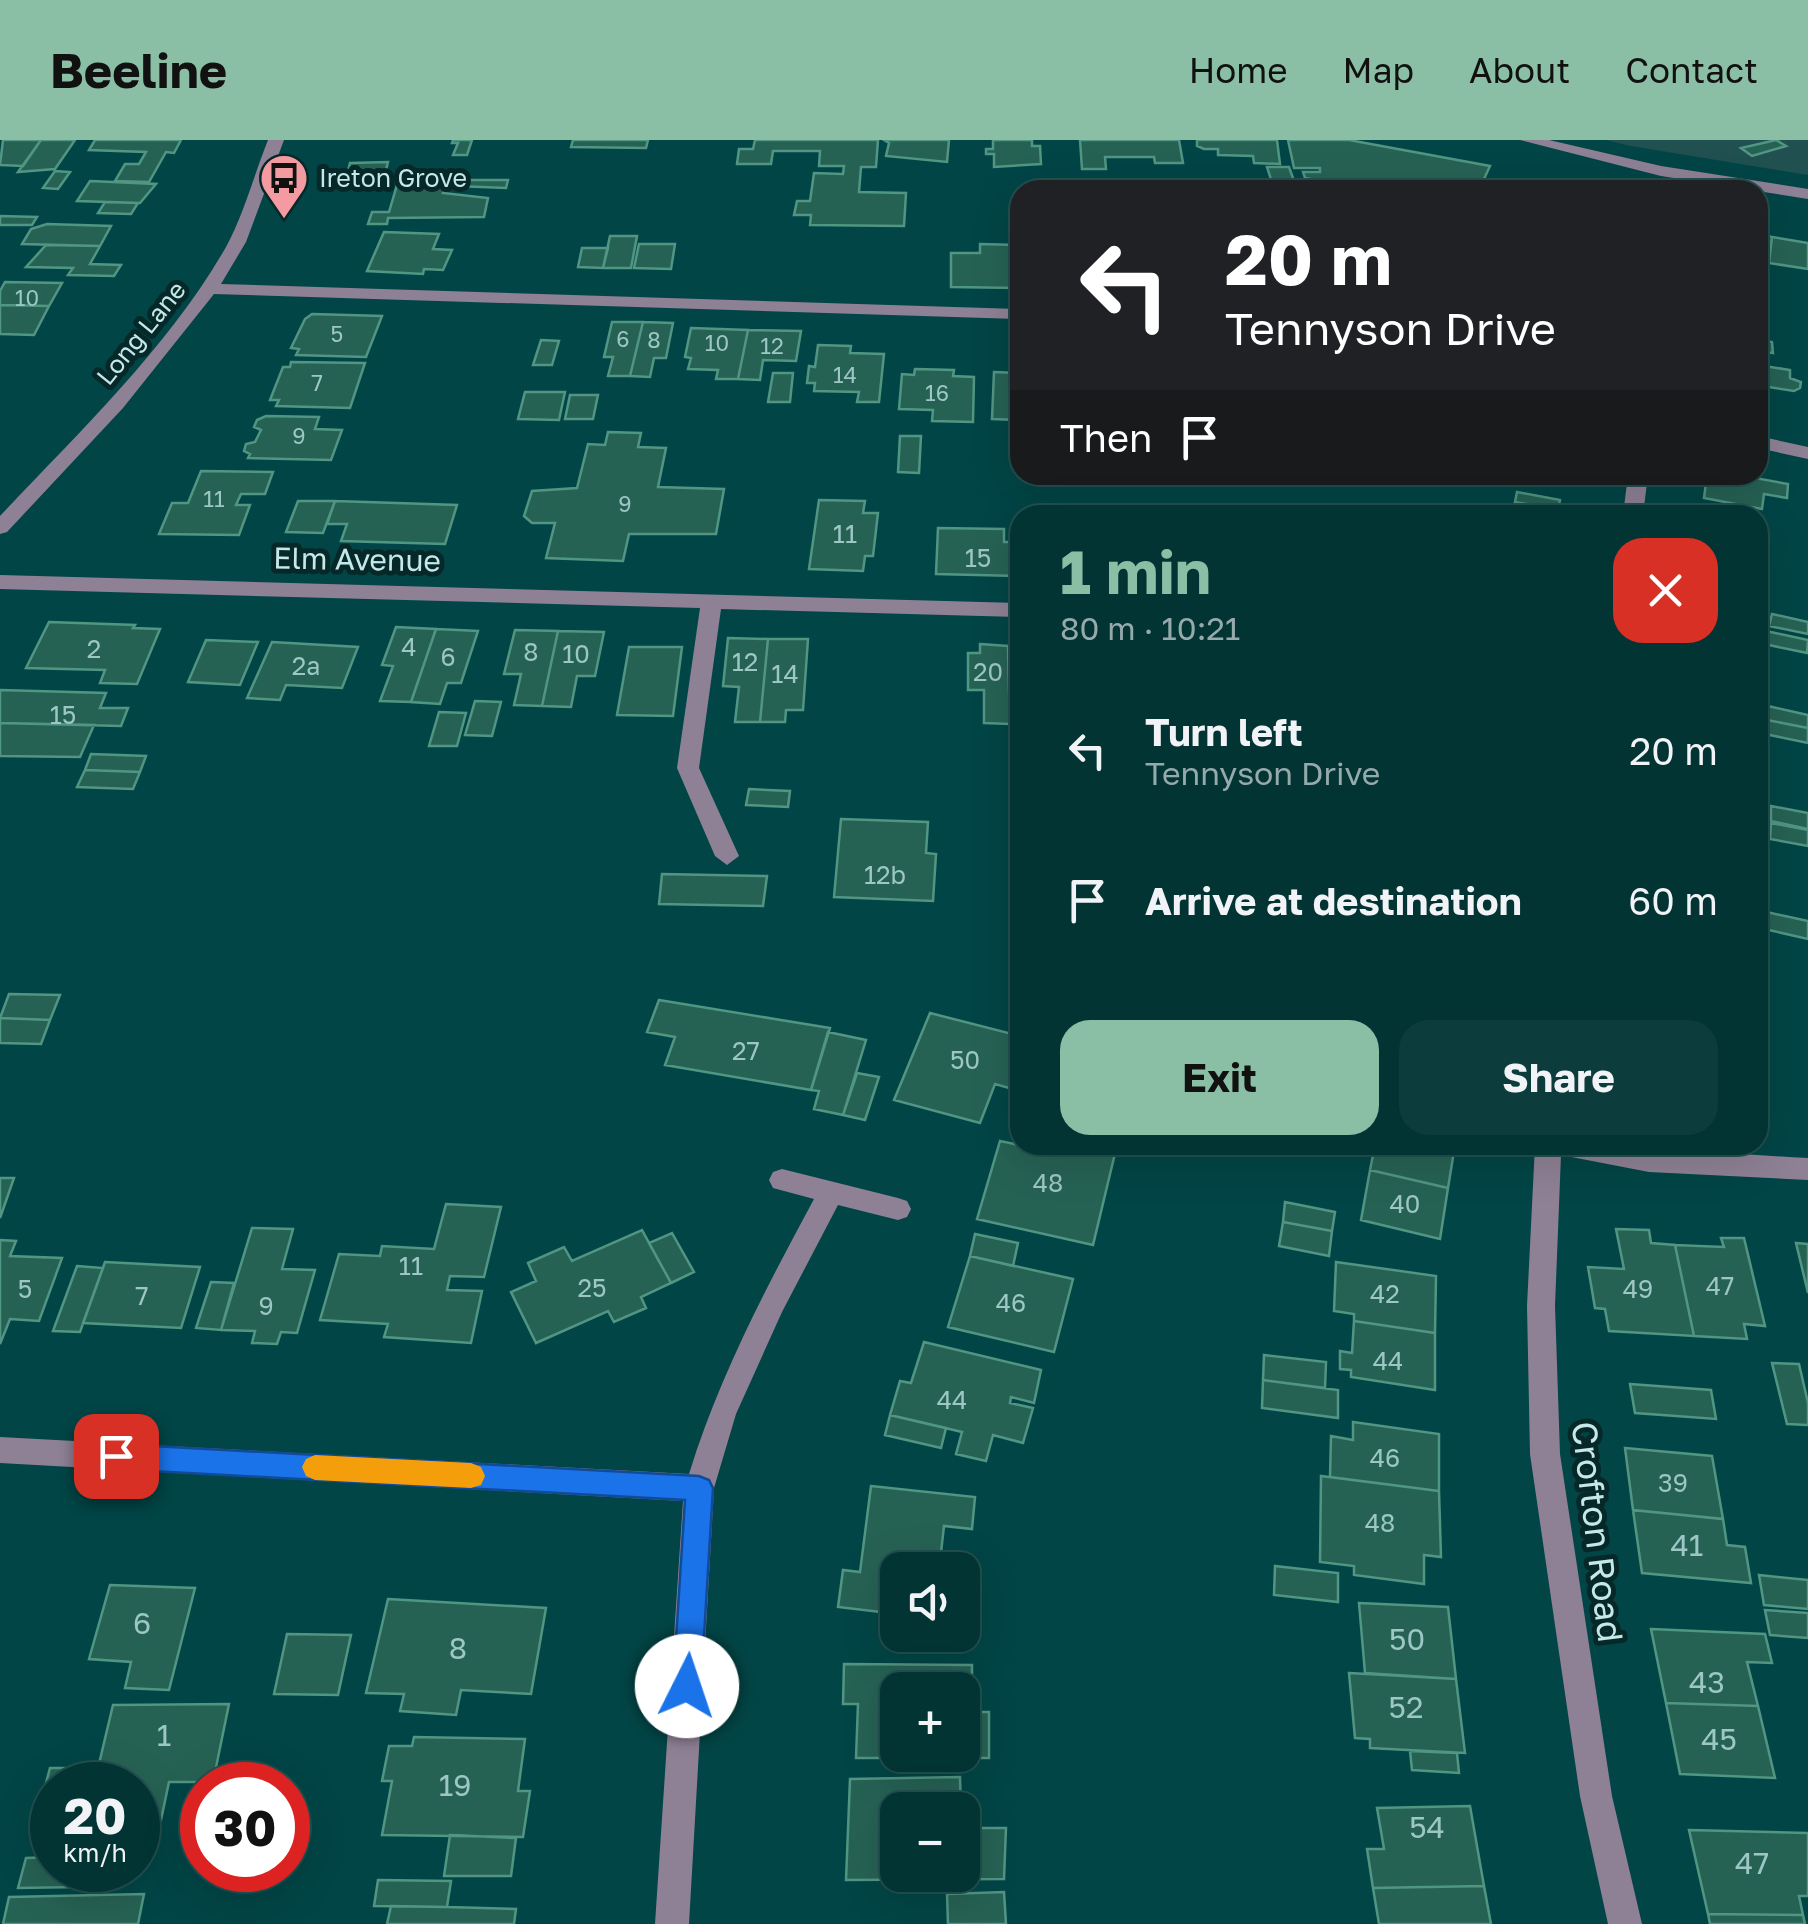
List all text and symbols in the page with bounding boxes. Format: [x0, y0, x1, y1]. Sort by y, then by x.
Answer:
text: Beeline [50, 41, 227, 99]
text: Home [1189, 49, 1288, 91]
text: Map [1343, 49, 1414, 91]
text: About [1469, 49, 1570, 91]
text: Contact [1625, 49, 1758, 91]
bus stop icon: Ireton Grove [258, 152, 310, 220]
place label: Ireton Grove [319, 162, 467, 193]
text: 20 m [1225, 216, 1392, 300]
icon: left [1060, 220, 1190, 350]
street label: Long Lane [89, 275, 192, 391]
house number: 10 [15, 284, 39, 311]
text: Tennyson Drive [1225, 301, 1556, 355]
house number: 5 [331, 320, 343, 347]
house number: 6 [616, 325, 630, 352]
house number: 8 [647, 326, 661, 353]
house number: 10 [705, 329, 729, 356]
house number: 12 [760, 332, 784, 359]
house number: 14 [833, 361, 857, 388]
house number: 7 [311, 369, 323, 396]
house number: 16 [925, 379, 949, 406]
icon: arrive [1172, 410, 1227, 465]
text: Then [1060, 415, 1152, 460]
house number: 9 [292, 422, 306, 449]
house number: 11 [203, 485, 225, 512]
house number: 9 [618, 490, 632, 517]
house number: 11 [833, 518, 857, 549]
text: 1 min [1060, 535, 1211, 607]
button: close [1613, 538, 1718, 643]
street label: Elm Avenue [273, 540, 441, 578]
house number: 15 [965, 542, 991, 573]
text: 80 m · 10:21 [1060, 609, 1240, 647]
house number: 4 [401, 631, 417, 662]
house number: 2 [87, 633, 101, 664]
house number: 8 [523, 636, 539, 667]
house number: 10 [562, 638, 590, 669]
house number: 6 [440, 641, 456, 672]
house number: 12 [732, 646, 758, 677]
house number: 2a [292, 650, 320, 681]
house number: 20 [973, 656, 1003, 687]
house number: 14 [771, 658, 799, 689]
house number: 15 [50, 699, 76, 730]
text: Turn left [1145, 709, 1303, 754]
icon: left [1060, 723, 1115, 778]
text: 20 m [1629, 728, 1718, 773]
text: Tennyson Drive [1145, 754, 1380, 792]
house number: 12b [864, 859, 906, 890]
icon: arrive [1060, 873, 1115, 928]
text: Arrive at destination [1145, 878, 1522, 923]
text: 60 m [1628, 878, 1718, 923]
button: Exit [1060, 1020, 1379, 1135]
button: Share [1399, 1020, 1718, 1135]
house number: 27 [732, 1035, 760, 1066]
house number: 50 [950, 1044, 980, 1075]
house number: 48 [1033, 1167, 1063, 1198]
house number: 40 [1390, 1188, 1420, 1219]
house number: 11 [399, 1250, 423, 1281]
house number: 47 [1706, 1270, 1734, 1301]
house number: 25 [577, 1272, 607, 1303]
house number: 5 [18, 1273, 32, 1304]
house number: 49 [1623, 1273, 1653, 1304]
house number: 42 [1370, 1278, 1400, 1309]
house number: 7 [135, 1280, 149, 1311]
house number: 46 [996, 1287, 1026, 1318]
house number: 9 [258, 1290, 274, 1321]
house number: 44 [1373, 1345, 1403, 1376]
house number: 44 [937, 1384, 967, 1415]
pin [74, 1414, 159, 1499]
street label: Crofton Road [1564, 1419, 1632, 1645]
icon: arrive [89, 1429, 144, 1484]
house number: 46 [1370, 1442, 1400, 1473]
house number: 39 [1658, 1467, 1688, 1498]
house number: 48 [1365, 1507, 1395, 1538]
house number: 41 [1671, 1527, 1703, 1563]
map controls [880, 1552, 980, 1892]
button: sound [880, 1552, 980, 1652]
house number: 6 [133, 1605, 151, 1641]
house number: 50 [1389, 1621, 1425, 1657]
house number: 8 [449, 1630, 467, 1666]
position arrow [635, 1634, 739, 1738]
house number: 43 [1689, 1664, 1725, 1700]
button: + [880, 1672, 980, 1772]
house number: 52 [1389, 1689, 1423, 1725]
house number: 1 [157, 1717, 171, 1753]
house number: 45 [1701, 1721, 1737, 1757]
speed limit sign: 30 [180, 1762, 310, 1892]
house number: 19 [439, 1767, 471, 1803]
text: 20 [63, 1785, 126, 1845]
button: − [880, 1792, 980, 1892]
house number: 54 [1409, 1809, 1445, 1845]
text: km/h [63, 1837, 127, 1868]
house number: 47 [1735, 1845, 1769, 1881]

